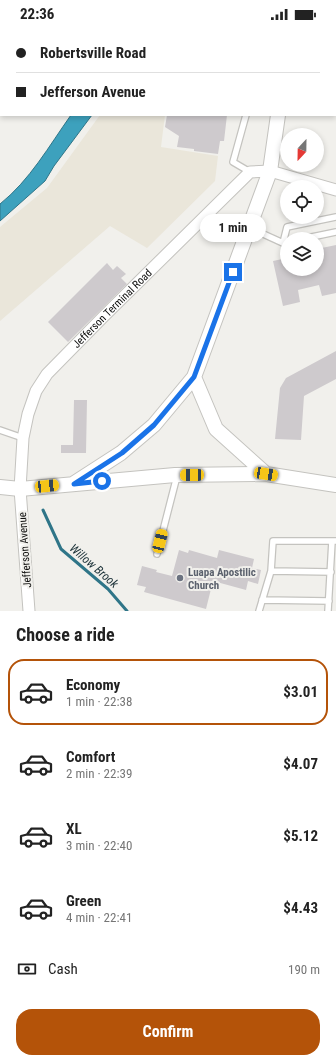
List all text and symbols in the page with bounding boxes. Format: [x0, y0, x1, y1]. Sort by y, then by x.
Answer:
text: 22:36 [20, 5, 54, 23]
text: Robertsville Road [40, 44, 146, 62]
text: Jefferson Avenue [40, 83, 146, 101]
north arrow [280, 128, 324, 172]
map controls [280, 128, 324, 276]
button: locate [280, 180, 324, 224]
callout: 1 min [200, 214, 266, 242]
text: 1 min [219, 220, 247, 235]
button: layers [280, 232, 324, 276]
route end [224, 263, 242, 281]
street label: Jefferson Terminal Road [70, 266, 154, 351]
car [253, 466, 279, 482]
car [180, 469, 204, 481]
route start [93, 472, 111, 490]
car [34, 479, 60, 493]
street label: Jefferson Avenue [16, 512, 34, 588]
car [151, 528, 169, 554]
water label: Willow Brook [67, 541, 122, 591]
place label: Luapa Apostilic Church [188, 566, 256, 592]
marker: Luapa Apostilic Church [175, 573, 185, 583]
text: Choose a ride [16, 624, 115, 645]
icon: car [18, 674, 54, 710]
text: Economy [66, 676, 120, 694]
text: $3.01 [283, 683, 318, 701]
text: 1 min · 22:38 [66, 694, 132, 709]
icon: car [18, 746, 54, 782]
text: Comfort [66, 748, 115, 766]
text: $4.07 [283, 755, 318, 773]
text: 2 min · 22:39 [66, 766, 132, 781]
icon: car [18, 818, 54, 854]
text: XL [66, 820, 82, 838]
text: $5.12 [283, 827, 318, 845]
text: 3 min · 22:40 [66, 838, 132, 853]
icon: car [18, 890, 54, 926]
text: Green [66, 892, 101, 910]
text: $4.43 [283, 899, 318, 917]
text: 4 min · 22:41 [66, 910, 132, 925]
icon: cash [16, 958, 38, 980]
text: Cash [48, 960, 78, 978]
text: 190 m [288, 962, 320, 977]
button: Confirm [16, 1009, 320, 1055]

